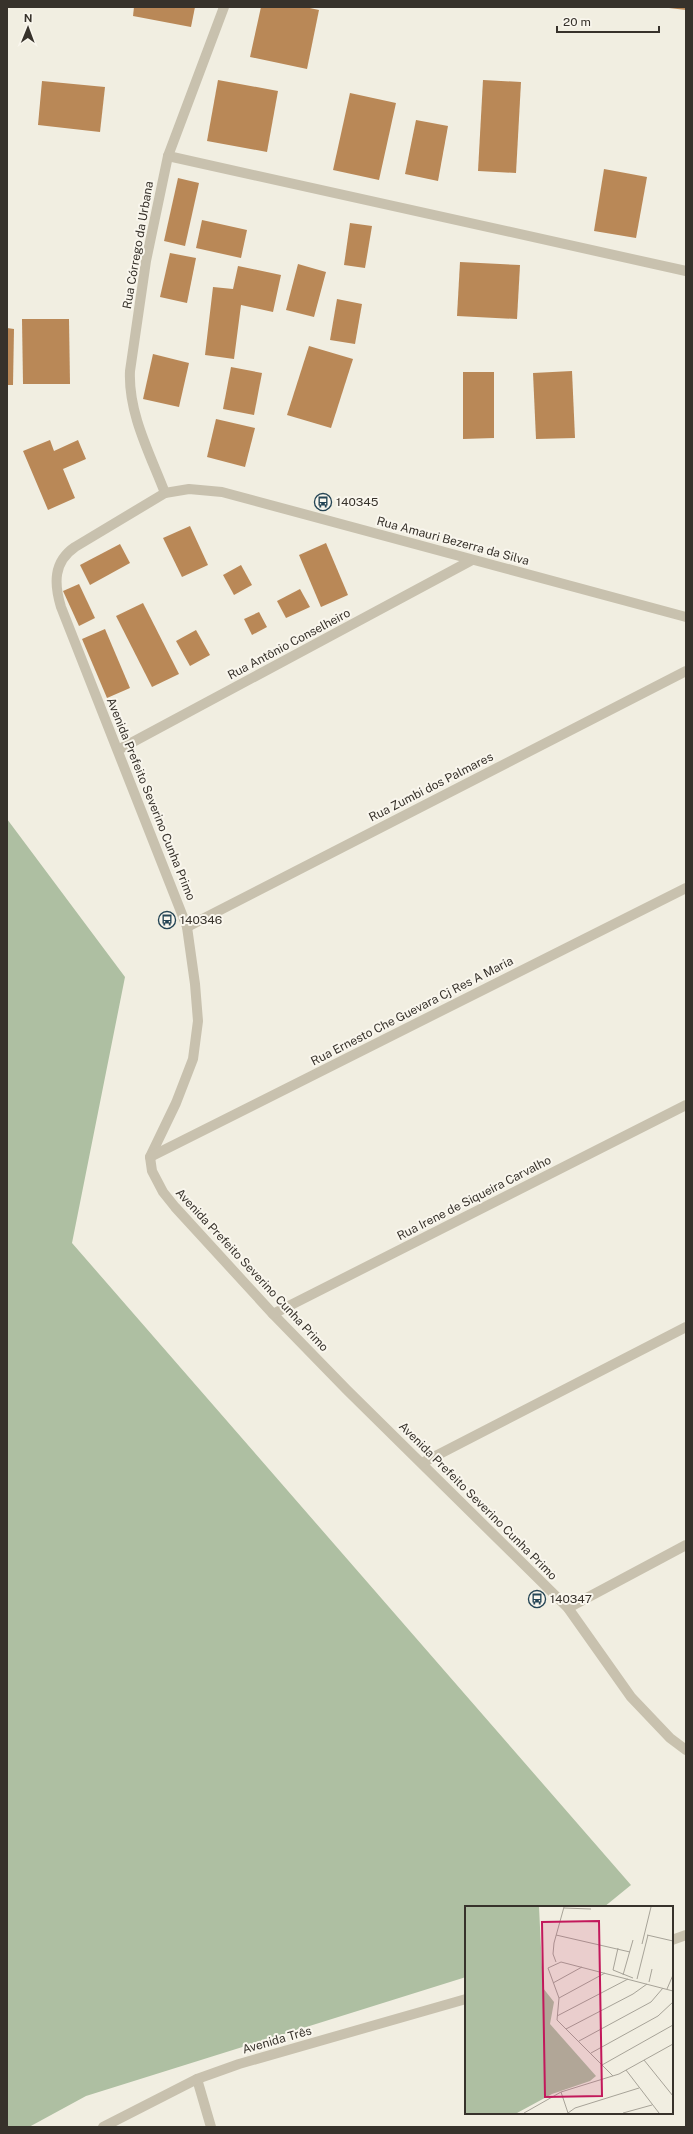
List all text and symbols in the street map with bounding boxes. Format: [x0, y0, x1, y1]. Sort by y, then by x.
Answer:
north arrow [8, 8, 48, 48]
scale bar [557, 8, 659, 34]
text: N [24, 12, 33, 24]
text: 20 m [563, 15, 591, 29]
street label: Rua Córrego da Urbana [120, 180, 156, 310]
bus stop icon: 140345 [313, 492, 333, 512]
place label: 140345 [336, 495, 379, 509]
street label: Rua Amauri Bezerra da Silva [375, 514, 531, 568]
street label: Rua Antônio Conselheiro [225, 606, 353, 682]
street label: Avenida Prefeito Severino Cunha Primo [104, 696, 198, 903]
street label: Rua Zumbi dos Palmares [367, 750, 495, 824]
bus stop icon: 140346 [157, 910, 177, 930]
place label: 140346 [180, 913, 222, 927]
street label: Rua Ernesto Che Guevara Cj Res A Maria [309, 954, 515, 1068]
street label: Rua Irene de Siqueira Carvalho [395, 1153, 554, 1243]
street label: Avenida Prefeito Severino Cunha Primo [173, 1186, 331, 1354]
street label: Avenida Prefeito Severino Cunha Primo [396, 1419, 560, 1583]
bus stop icon: 140347 [527, 1589, 547, 1609]
place label: 140347 [550, 1592, 592, 1606]
inset map [465, 1906, 673, 2114]
street label: Avenida Três [241, 2023, 313, 2057]

